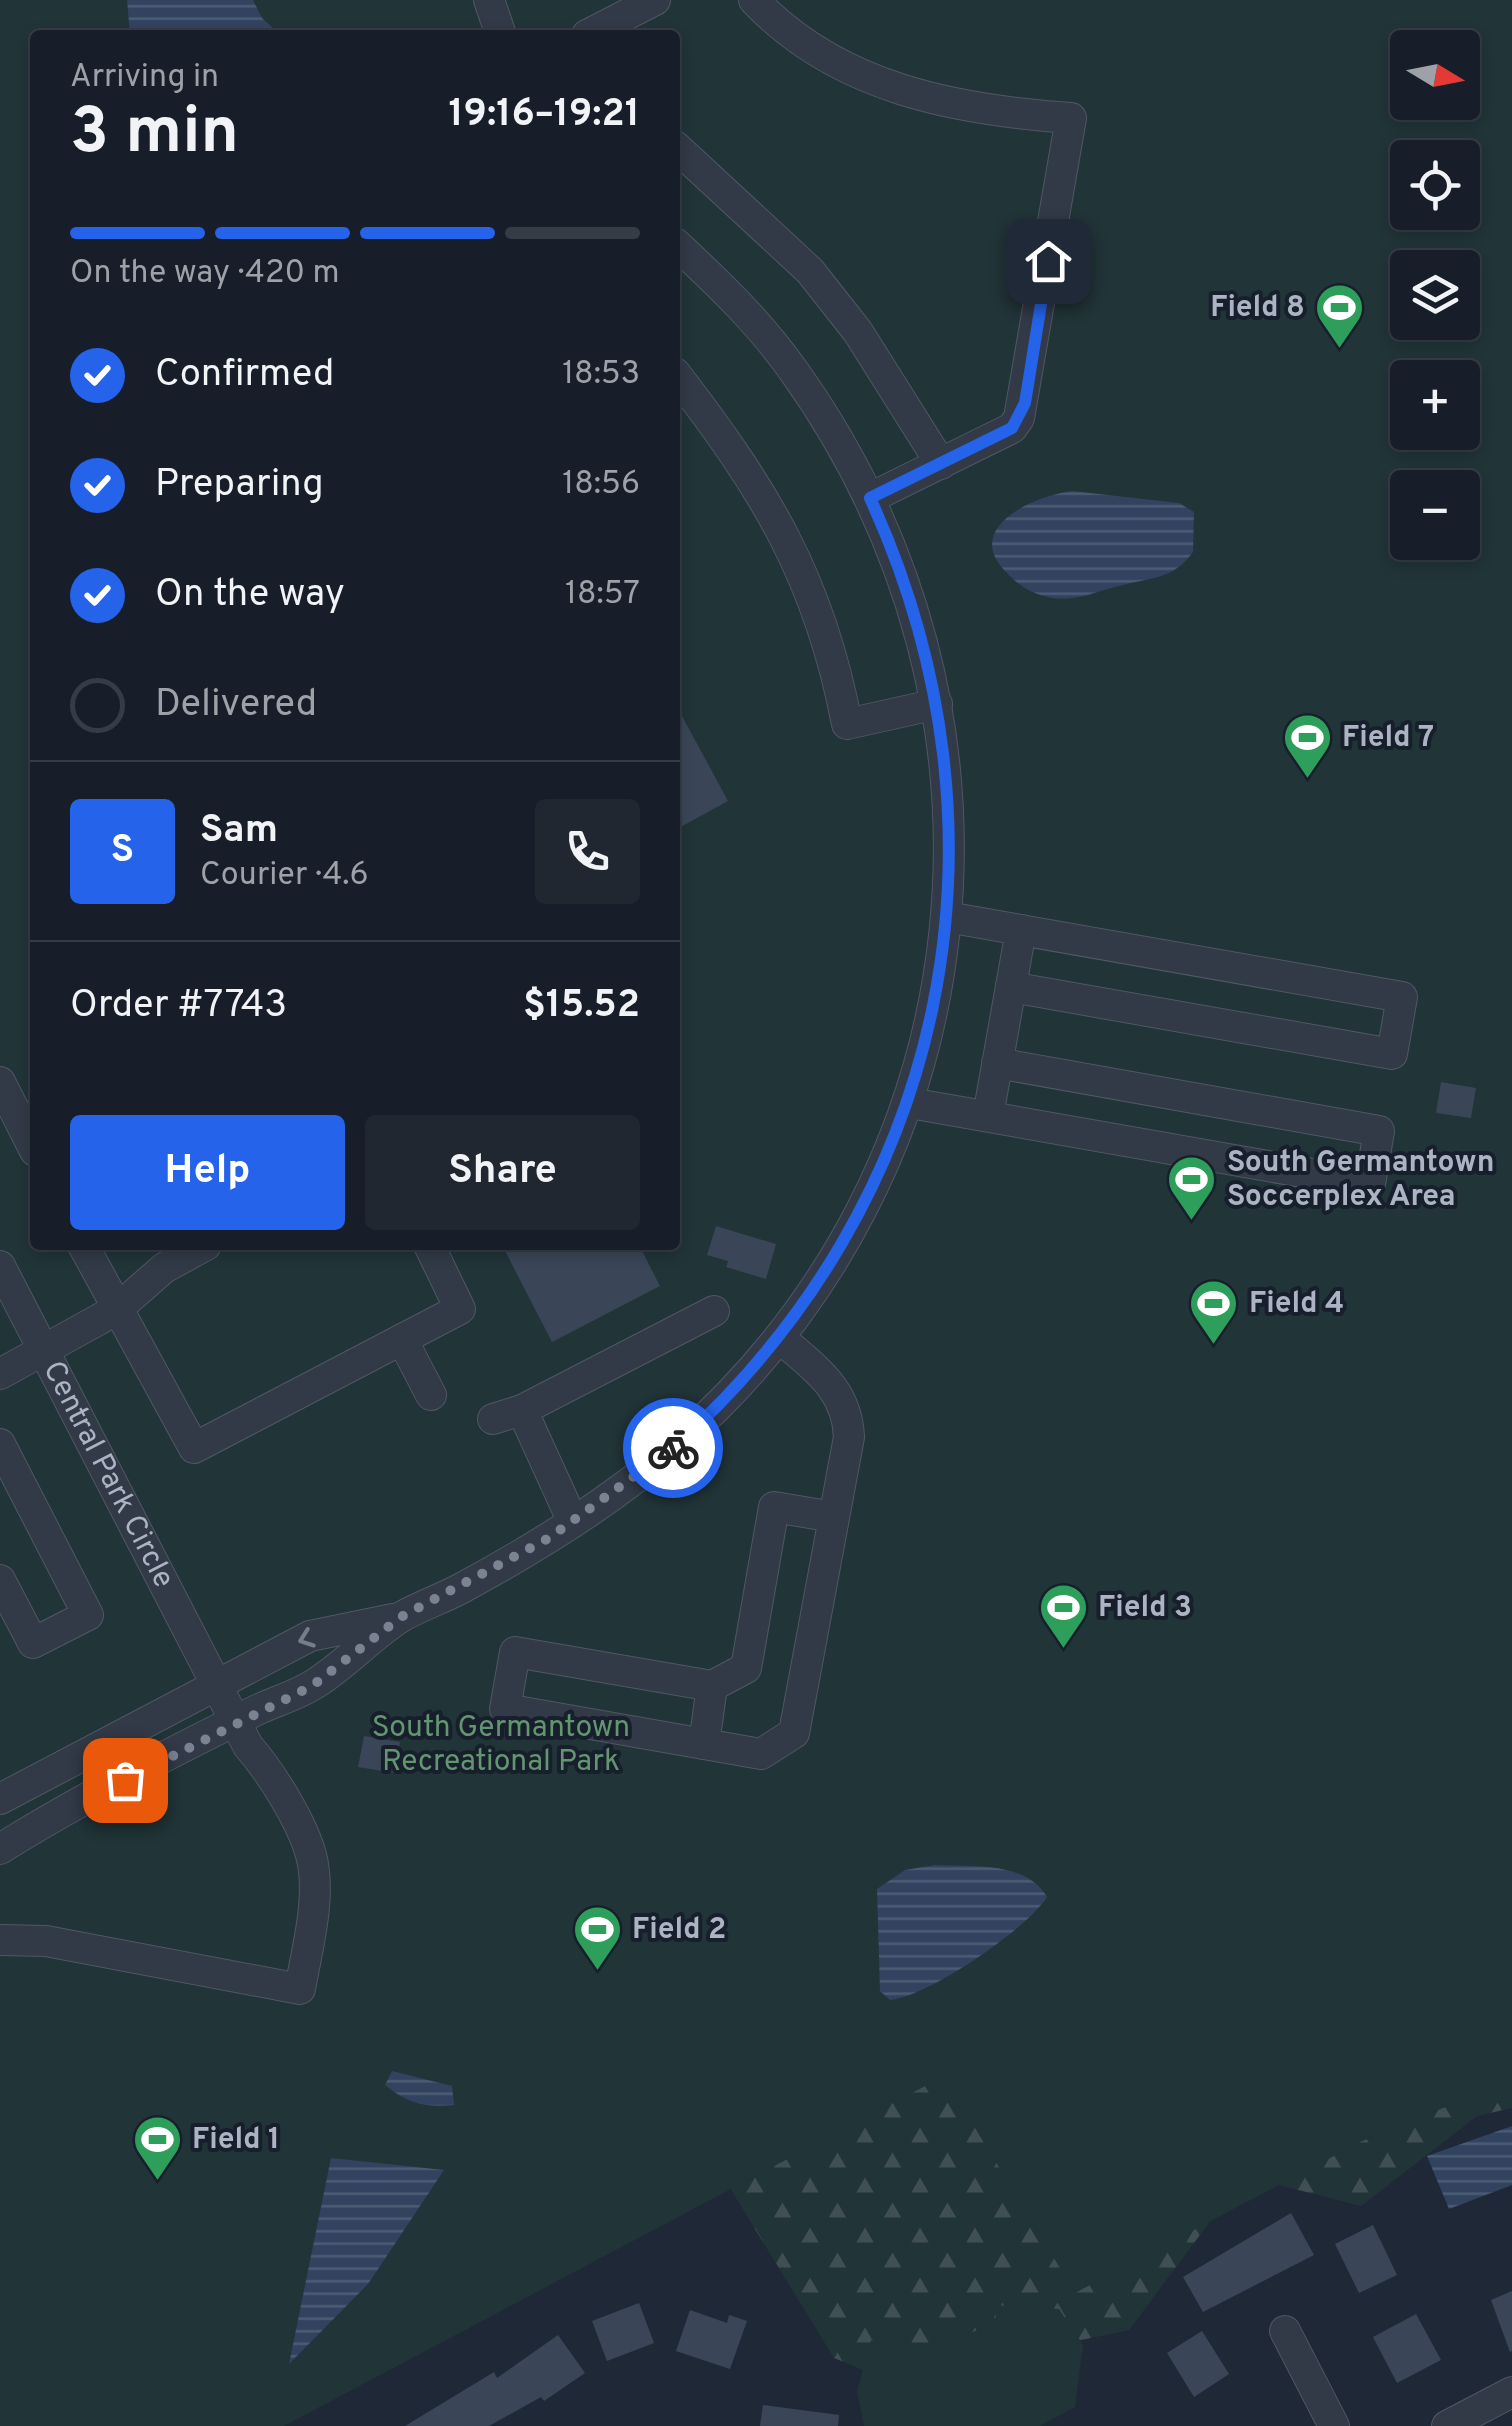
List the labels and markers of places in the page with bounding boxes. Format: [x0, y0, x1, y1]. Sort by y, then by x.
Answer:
pin [1006, 219, 1091, 304]
sports icon: Field 8 [1314, 282, 1366, 350]
place label: Field 8 [1210, 290, 1305, 327]
sports icon: Field 7 [1281, 712, 1333, 780]
place label: Field 7 [1342, 720, 1434, 757]
place label: South Germantown Soccerplex Area [1227, 1145, 1494, 1216]
sports icon: South Germantown Soccerplex Area [1166, 1154, 1218, 1222]
sports icon: Field 4 [1188, 1278, 1240, 1346]
place label: Field 4 [1249, 1286, 1344, 1323]
sports icon: Field 3 [1037, 1582, 1089, 1650]
place label: Field 3 [1098, 1590, 1192, 1627]
pin [83, 1738, 168, 1823]
sports icon: Field 2 [571, 1904, 623, 1972]
place label: Field 2 [632, 1912, 726, 1949]
sports icon: Field 1 [131, 2114, 183, 2182]
place label: Field 1 [192, 2122, 280, 2159]

